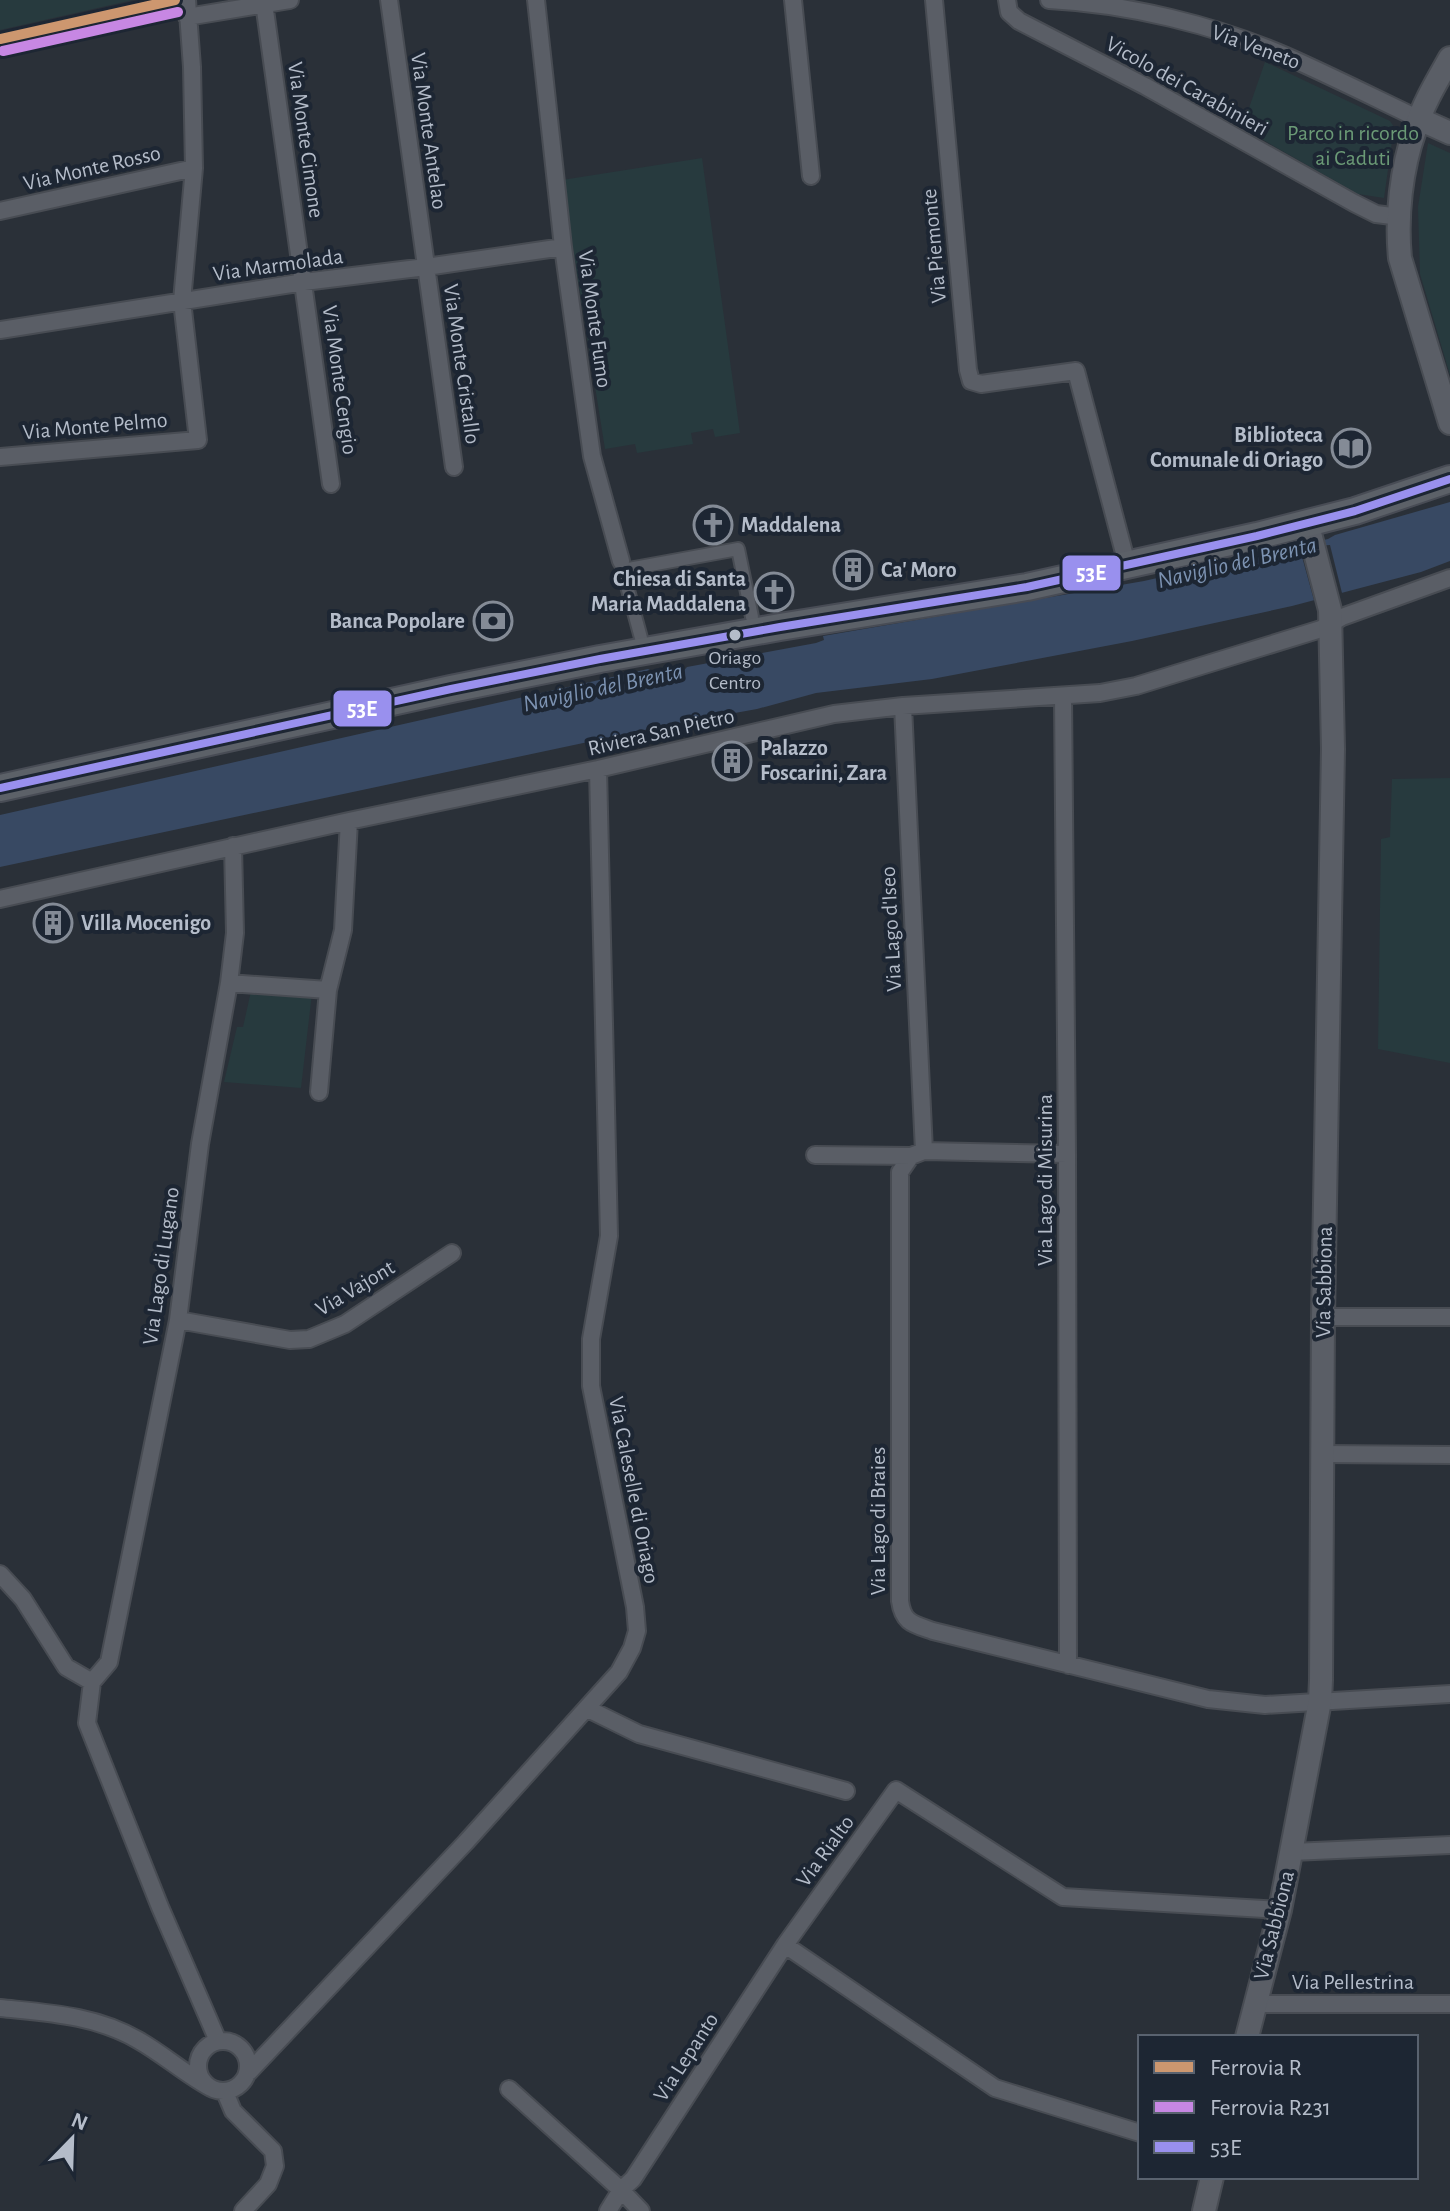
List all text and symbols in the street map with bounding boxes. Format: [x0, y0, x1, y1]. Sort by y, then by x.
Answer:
street label: Via Veneto [1209, 21, 1303, 73]
street label: Vicolo dei Carabinieri [1102, 32, 1272, 140]
street label: Via Monte Antelao [407, 51, 451, 211]
street label: Via Monte Cimone [284, 61, 328, 219]
park label: Parco in ricordo ai Caduti [1287, 122, 1419, 169]
street label: Via Monte Rosso [21, 142, 163, 194]
street label: Via Piemonte [918, 188, 950, 304]
street label: Via Marmolada [211, 245, 345, 285]
street label: Via Monte Fumo [574, 249, 616, 389]
street label: Via Monte Cristallo [440, 283, 484, 445]
street label: Via Monte Cengio [319, 304, 361, 456]
street label: Via Monte Pelmo [22, 409, 168, 443]
place label: Biblioteca Comunale di Oriago [1150, 424, 1323, 471]
library icon: Biblioteca Comunale di Oriago [1330, 427, 1372, 469]
church icon: Maddalena [692, 504, 734, 546]
place label: Maddalena [741, 514, 841, 536]
water label: Naviglio del Brenta [1155, 533, 1319, 593]
building icon: Ca' Moro [832, 549, 874, 591]
line badge: 53E [1061, 554, 1122, 592]
place label: Ca' Moro [881, 559, 957, 581]
text: 53E [1076, 562, 1106, 584]
place label: Chiesa di Santa Maria Maddalena [591, 568, 746, 615]
church icon: Chiesa di Santa Maria Maddalena [753, 571, 795, 613]
bank icon: Banca Popolare [472, 600, 514, 642]
place label: Banca Popolare [329, 610, 465, 632]
marker: Oriago Centro [727, 627, 743, 643]
place label: Oriago Centro [709, 648, 761, 693]
water label: Naviglio del Brenta [521, 659, 685, 717]
line badge: 53E [332, 689, 393, 728]
text: 53E [347, 698, 377, 720]
street label: Riviera San Pietro [586, 704, 736, 760]
place label: Palazzo Foscarini, Zara [760, 737, 888, 784]
building icon: Palazzo Foscarini, Zara [711, 740, 753, 782]
street label: Via Lago d'Iseo [877, 866, 905, 992]
building icon: Villa Mocenigo [32, 902, 74, 944]
place label: Villa Mocenigo [81, 912, 211, 934]
street label: Via Lago di Misurina [1034, 1094, 1056, 1266]
street label: Via Lago di Lugano [139, 1186, 183, 1346]
street label: Via Sabbiona [1312, 1226, 1336, 1338]
street label: Via Vajont [312, 1256, 398, 1320]
street label: Via Caleselle di Oriago [605, 1395, 663, 1585]
street label: Via Lago di Braies [867, 1447, 889, 1595]
street label: Via Rialto [792, 1811, 858, 1891]
street label: Via Sabbiona [1250, 1868, 1298, 1982]
street label: Via Pellestrina [1292, 1971, 1414, 1993]
street label: Via Lepanto [649, 2009, 723, 2105]
legend [1138, 2035, 1418, 2179]
text: Ferrovia R [1210, 2056, 1302, 2080]
text: Ferrovia R231 [1210, 2096, 1331, 2120]
north arrow [32, 2099, 112, 2179]
text: N [68, 2108, 91, 2135]
text: 53E [1210, 2136, 1242, 2160]

